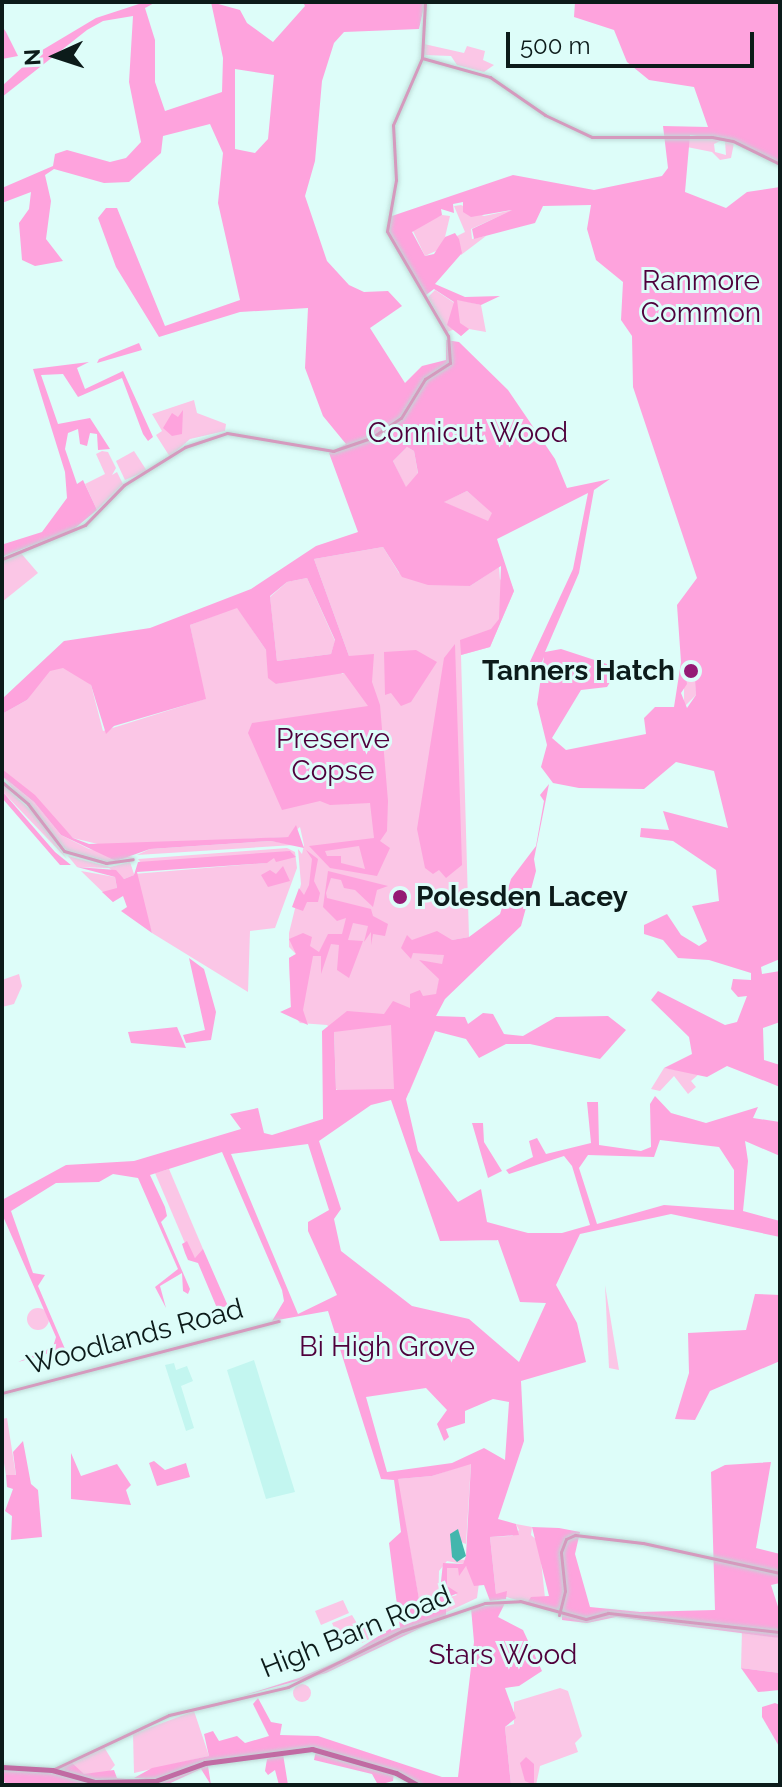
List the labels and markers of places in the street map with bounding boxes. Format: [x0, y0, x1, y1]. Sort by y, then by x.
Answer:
place label: Tanners Hatch [482, 654, 675, 688]
marker: Tanners Hatch [682, 662, 700, 680]
place label: Polesden Lacey [416, 880, 628, 914]
marker: Polesden Lacey [391, 888, 409, 906]

